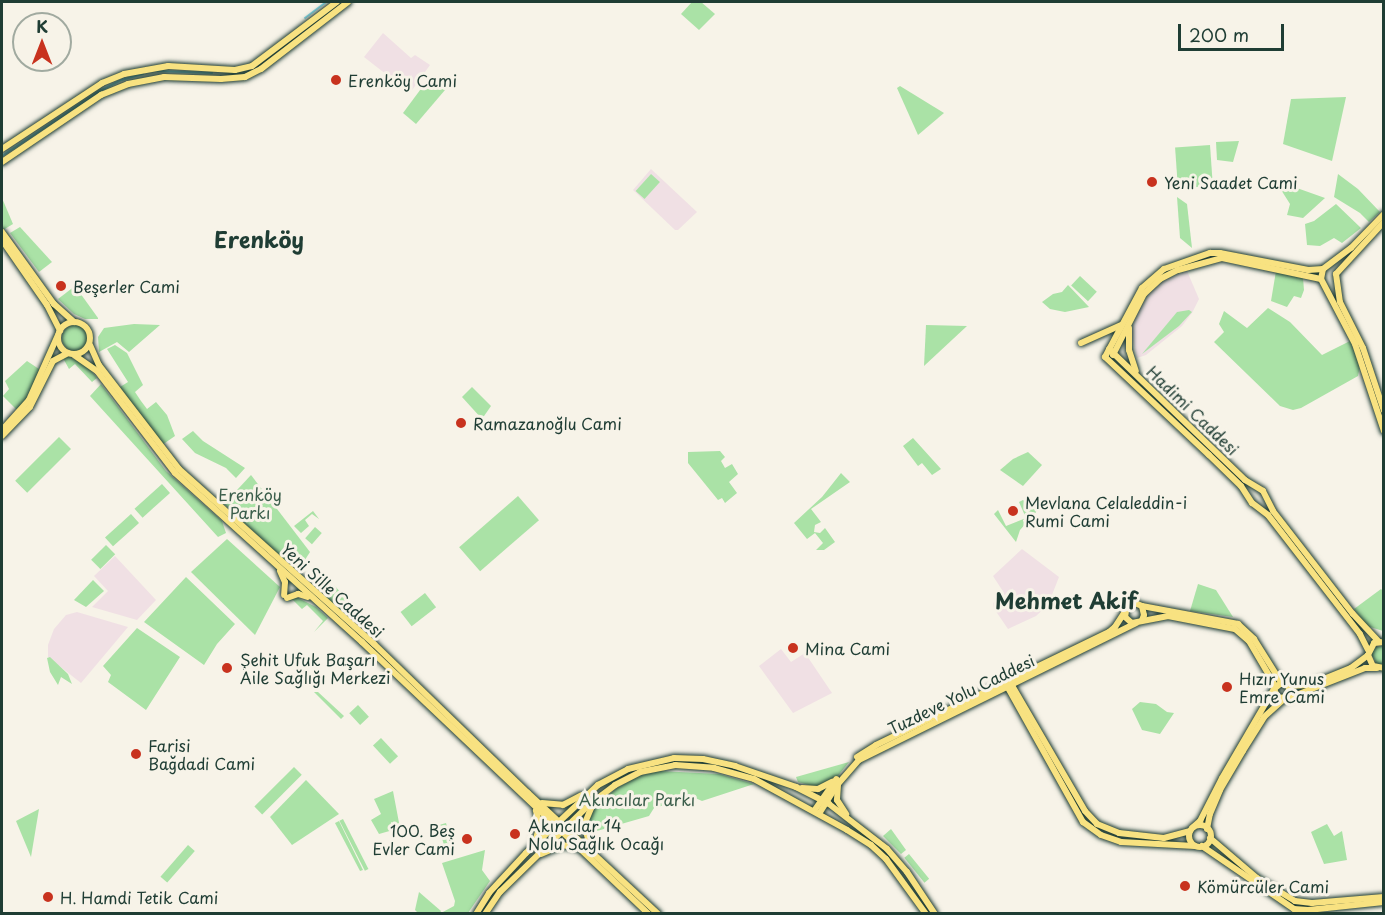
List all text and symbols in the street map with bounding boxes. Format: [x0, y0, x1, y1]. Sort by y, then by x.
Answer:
north arrow [12, 12, 72, 72]
scale bar [1181, 12, 1288, 50]
text: K [36, 14, 48, 38]
text: 200 m [1189, 21, 1249, 48]
place label: Erenköy Cami [348, 70, 457, 90]
marker: Erenköy Cami [329, 73, 343, 87]
place label: Yeni Saadet Cami [1164, 172, 1299, 192]
marker: Yeni Saadet Cami [1145, 175, 1159, 189]
district label: Erenköy [214, 226, 304, 252]
place label: Beşerler Cami [73, 276, 181, 296]
marker: Beşerler Cami [54, 279, 68, 293]
street label: Hadimi Caddesi [1143, 361, 1243, 459]
place label: Ramazanoğlu Cami [473, 413, 623, 433]
marker: Ramazanoğlu Cami [454, 416, 468, 430]
park label: Erenköy Parkı [218, 484, 282, 522]
place label: Mevlana Celaleddin-i Rumi Cami [1025, 492, 1187, 530]
marker: Mevlana Celaleddin-i Rumi Cami [1006, 504, 1020, 518]
street label: Yeni Sille Caddesi [277, 538, 389, 642]
district label: Mehmet Akif [994, 587, 1138, 613]
place label: Mina Cami [805, 638, 890, 658]
marker: Mina Cami [786, 641, 800, 655]
place label: Şehit Ufuk Başarı Aile Sağlığı Merkezi [240, 649, 392, 687]
street label: Tuzdeve Yolu Caddesi [884, 650, 1038, 738]
marker: Şehit Ufuk Başarı Aile Sağlığı Merkezi [218, 659, 236, 677]
place label: Hızır Yunus Emre Cami [1239, 668, 1325, 706]
marker: Hızır Yunus Emre Cami [1220, 680, 1234, 694]
place label: Farisi Bağdadi Cami [148, 735, 256, 773]
marker: Farisi Bağdadi Cami [129, 747, 143, 761]
park label: Akıncılar Parkı [579, 789, 695, 809]
place label: Akıncılar 14 Nolu Sağlık Ocağı [528, 815, 665, 853]
place label: 100. Beş Evler Cami [371, 820, 455, 858]
marker: Akıncılar 14 Nolu Sağlık Ocağı [506, 825, 524, 843]
marker: 100. Beş Evler Cami [460, 832, 474, 846]
place label: Kömürcüler Cami [1197, 876, 1331, 896]
marker: Kömürcüler Cami [1178, 879, 1192, 893]
place label: H. Hamdi Tetik Cami [60, 887, 220, 907]
marker: H. Hamdi Tetik Cami [41, 890, 55, 904]

